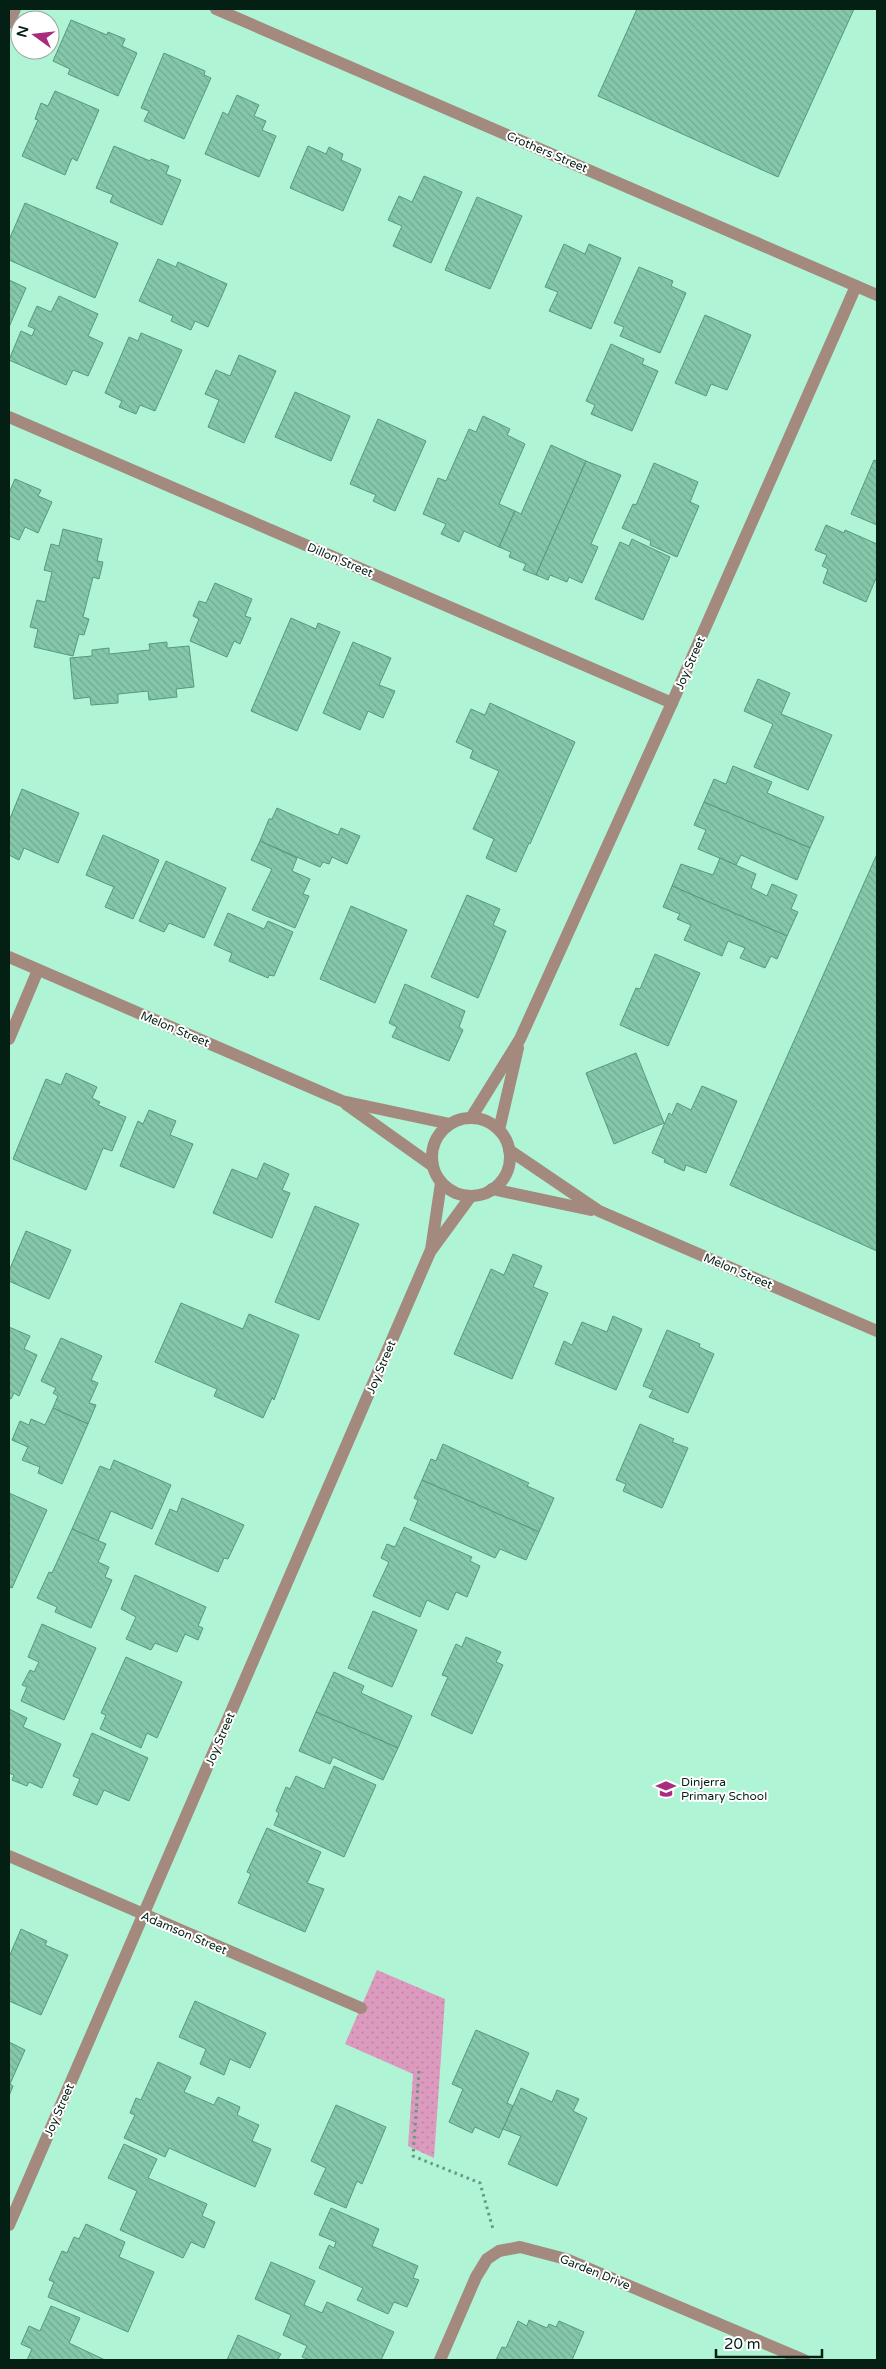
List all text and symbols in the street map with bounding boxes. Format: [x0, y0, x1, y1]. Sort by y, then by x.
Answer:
north arrow [10, 10, 60, 60]
text: N [13, 24, 33, 39]
street label: Crothers Street [505, 129, 590, 175]
street label: Dillon Street [305, 540, 375, 580]
street label: Joy Street [672, 634, 708, 692]
street label: Melon Street [139, 1008, 212, 1050]
street label: Melon Street [702, 1250, 775, 1292]
street label: Joy Street [363, 1338, 399, 1396]
street label: Joy Street [202, 1710, 238, 1768]
place label: Dinjerra Primary School [681, 1775, 767, 1803]
school or university icon: Dinjerra Primary School [655, 1778, 677, 1800]
street label: Adamson Street [139, 1909, 229, 1958]
street label: Joy Street [41, 2081, 77, 2139]
street label: Garden Drive [558, 2252, 632, 2293]
scale bar [716, 2326, 822, 2358]
text: 20 m [724, 2335, 761, 2353]

